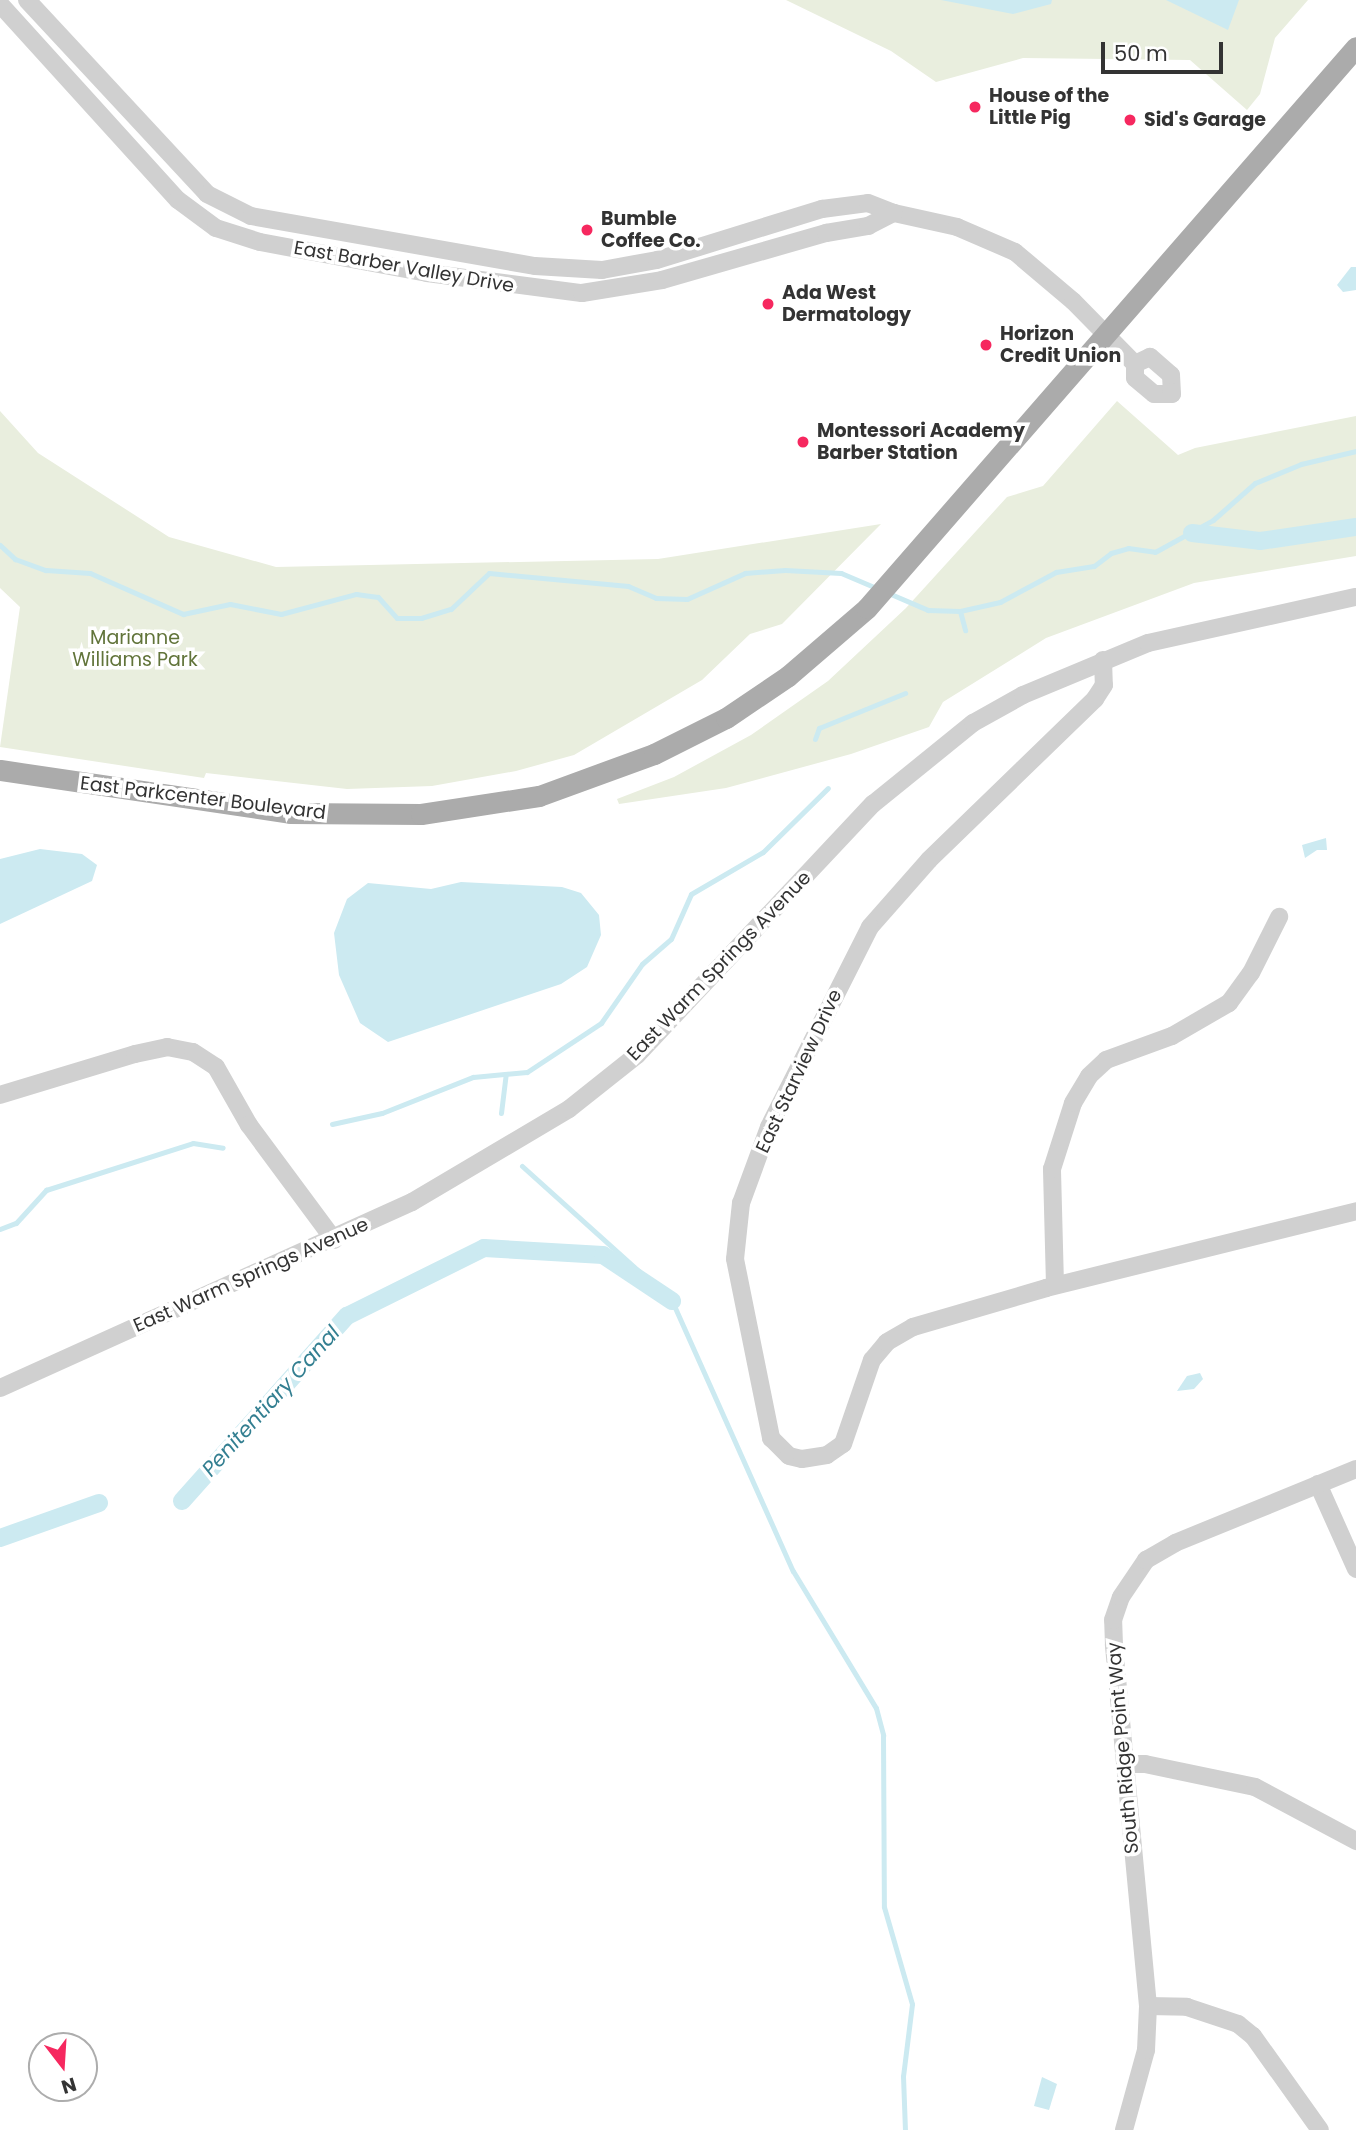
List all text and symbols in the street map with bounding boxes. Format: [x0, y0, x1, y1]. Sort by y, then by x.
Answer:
scale bar [1104, 28, 1226, 72]
text: 50 m [1114, 39, 1168, 68]
place label: House of the Little Pig [989, 85, 1109, 129]
marker: House of the Little Pig [967, 99, 983, 115]
place label: Sid's Garage [1144, 109, 1266, 131]
marker: Sid's Garage [1122, 112, 1138, 128]
place label: Bumble Coffee Co. [601, 208, 701, 252]
marker: Bumble Coffee Co. [579, 222, 595, 238]
street label: East Barber Valley Drive [292, 236, 516, 298]
place label: Ada West Dermatology [782, 282, 911, 326]
marker: Ada West Dermatology [760, 296, 776, 312]
place label: Horizon Credit Union [1000, 323, 1121, 367]
marker: Horizon Credit Union [978, 337, 994, 353]
place label: Montessori Academy Barber Station [817, 420, 1025, 464]
marker: Montessori Academy Barber Station [795, 434, 811, 450]
park label: Marianne Williams Park [72, 627, 198, 671]
street label: East Parkcenter Boulevard [79, 772, 327, 824]
street label: East Warm Springs Avenue [622, 866, 816, 1066]
street label: East Starview Drive [751, 986, 847, 1156]
street label: East Warm Springs Avenue [130, 1213, 372, 1337]
water label: Penitentiary Canal [197, 1320, 345, 1482]
street label: South Ridge Point Way [1102, 1641, 1144, 1855]
north arrow [28, 2032, 98, 2102]
text: N [58, 2071, 79, 2101]

